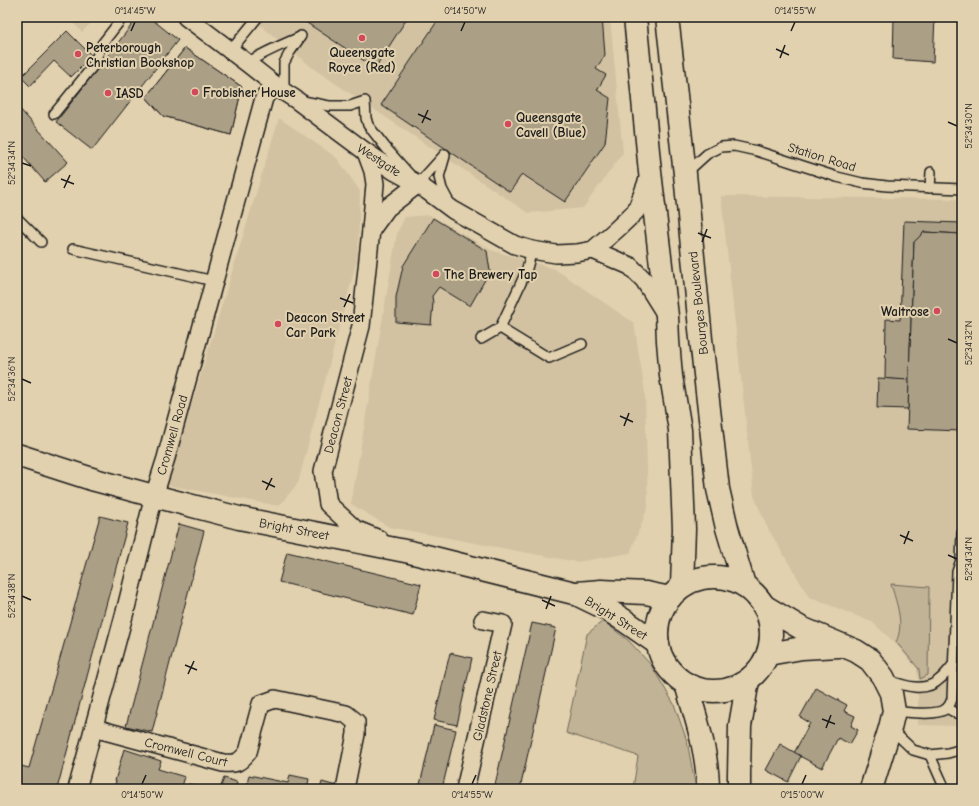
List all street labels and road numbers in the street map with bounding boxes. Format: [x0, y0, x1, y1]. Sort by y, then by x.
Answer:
street label: Westgate [354, 140, 404, 180]
street label: Station Road [786, 140, 858, 174]
street label: Bourges Boulevard [685, 251, 711, 355]
street label: Deacon Street [321, 374, 356, 455]
street label: Cromwell Road [153, 393, 191, 477]
street label: Bright Street [258, 515, 331, 543]
street label: Bright Street [582, 593, 651, 644]
street label: Gladstone Street [469, 648, 505, 743]
street label: Cromwell Court [143, 734, 230, 770]

